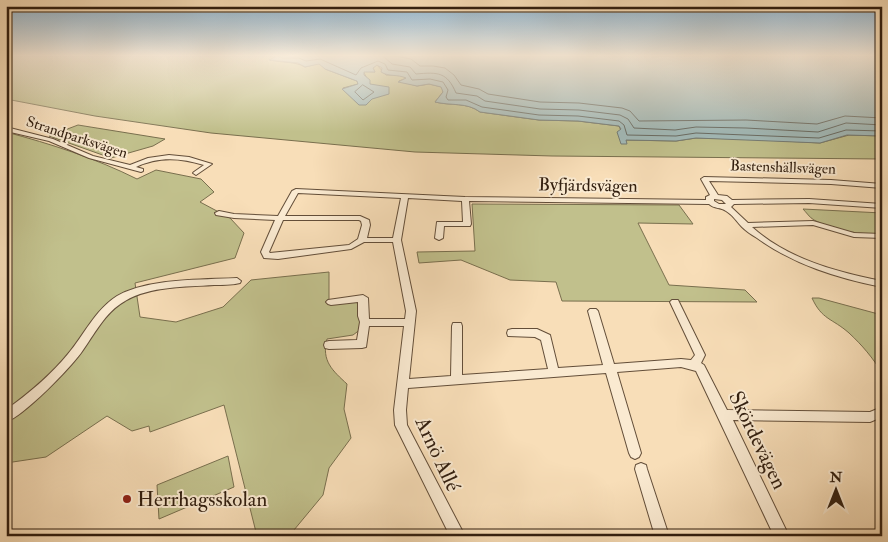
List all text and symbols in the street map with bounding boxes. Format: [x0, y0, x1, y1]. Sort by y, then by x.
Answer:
street label: Strandparksvägen [23, 112, 130, 164]
street label: Bastenshällsvägen [730, 156, 837, 179]
street label: Byfjärdsvägen [538, 173, 638, 198]
street label: Skördevägen [722, 387, 793, 494]
street label: Arnö Allé [408, 412, 467, 496]
north arrow [810, 464, 860, 514]
text: N [829, 469, 843, 486]
place label: Herrhagsskolan [137, 486, 267, 513]
marker: Herrhagsskolan [121, 493, 133, 505]

